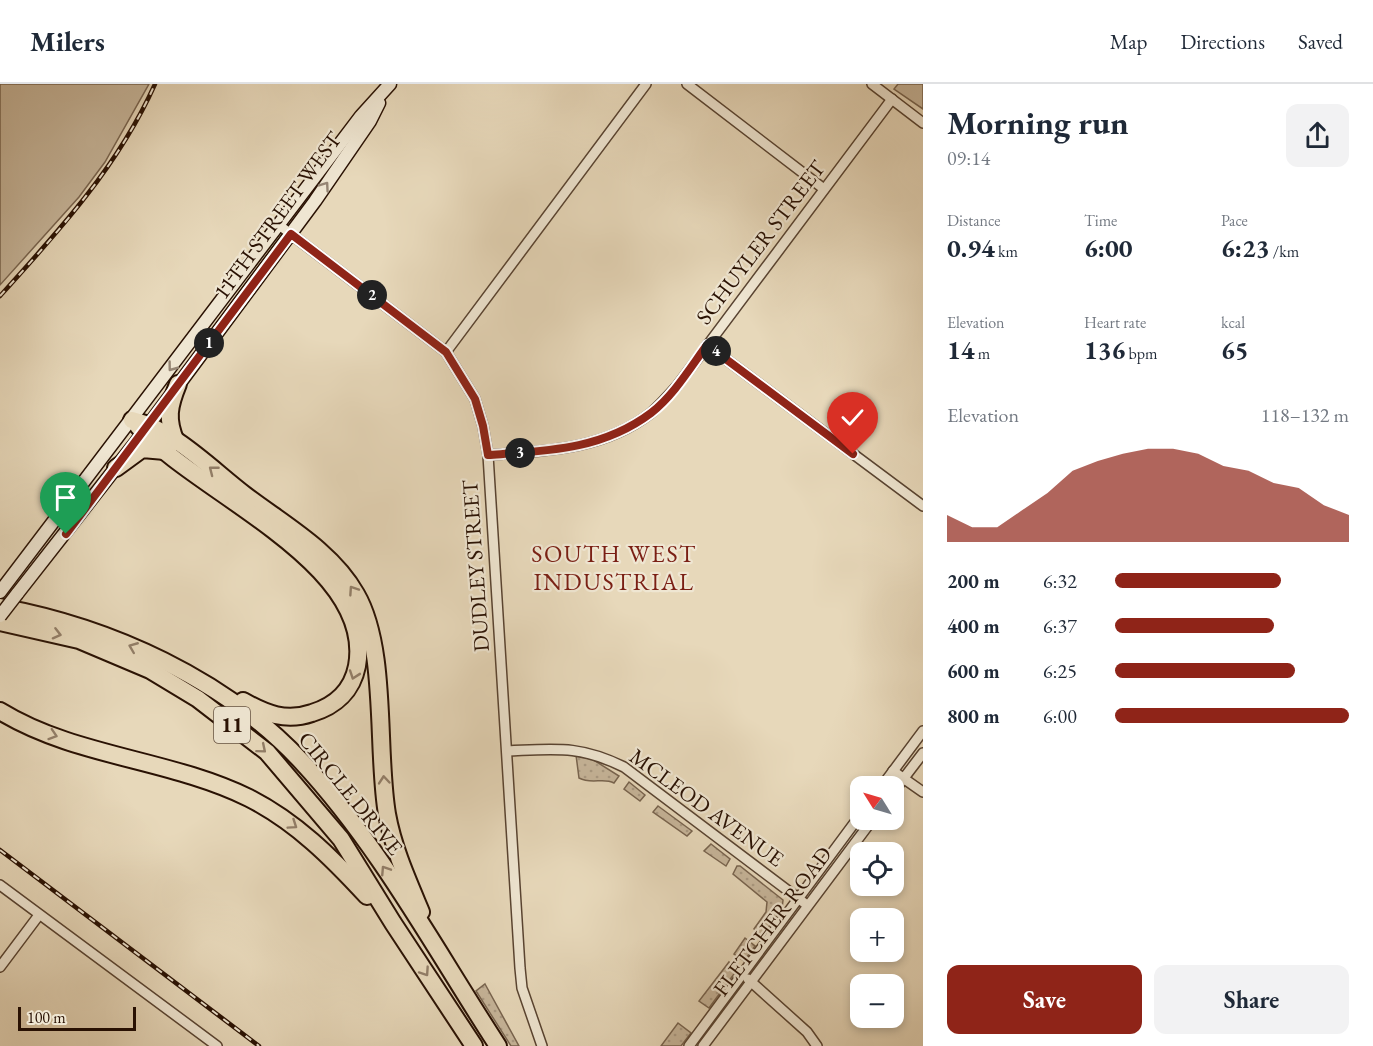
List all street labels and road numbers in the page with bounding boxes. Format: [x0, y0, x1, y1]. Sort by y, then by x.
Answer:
street label: 11TH STREET WEST [207, 126, 348, 305]
street label: SCHUYLER STREET [689, 154, 832, 330]
street label: DUDLEY STREET [455, 479, 496, 653]
road number: 11 [214, 707, 250, 743]
street label: CIRCLE DRIVE [292, 726, 409, 861]
street label: MCLEOD AVENUE [624, 742, 790, 873]
street label: FLETCHER ROAD [707, 841, 838, 1002]

